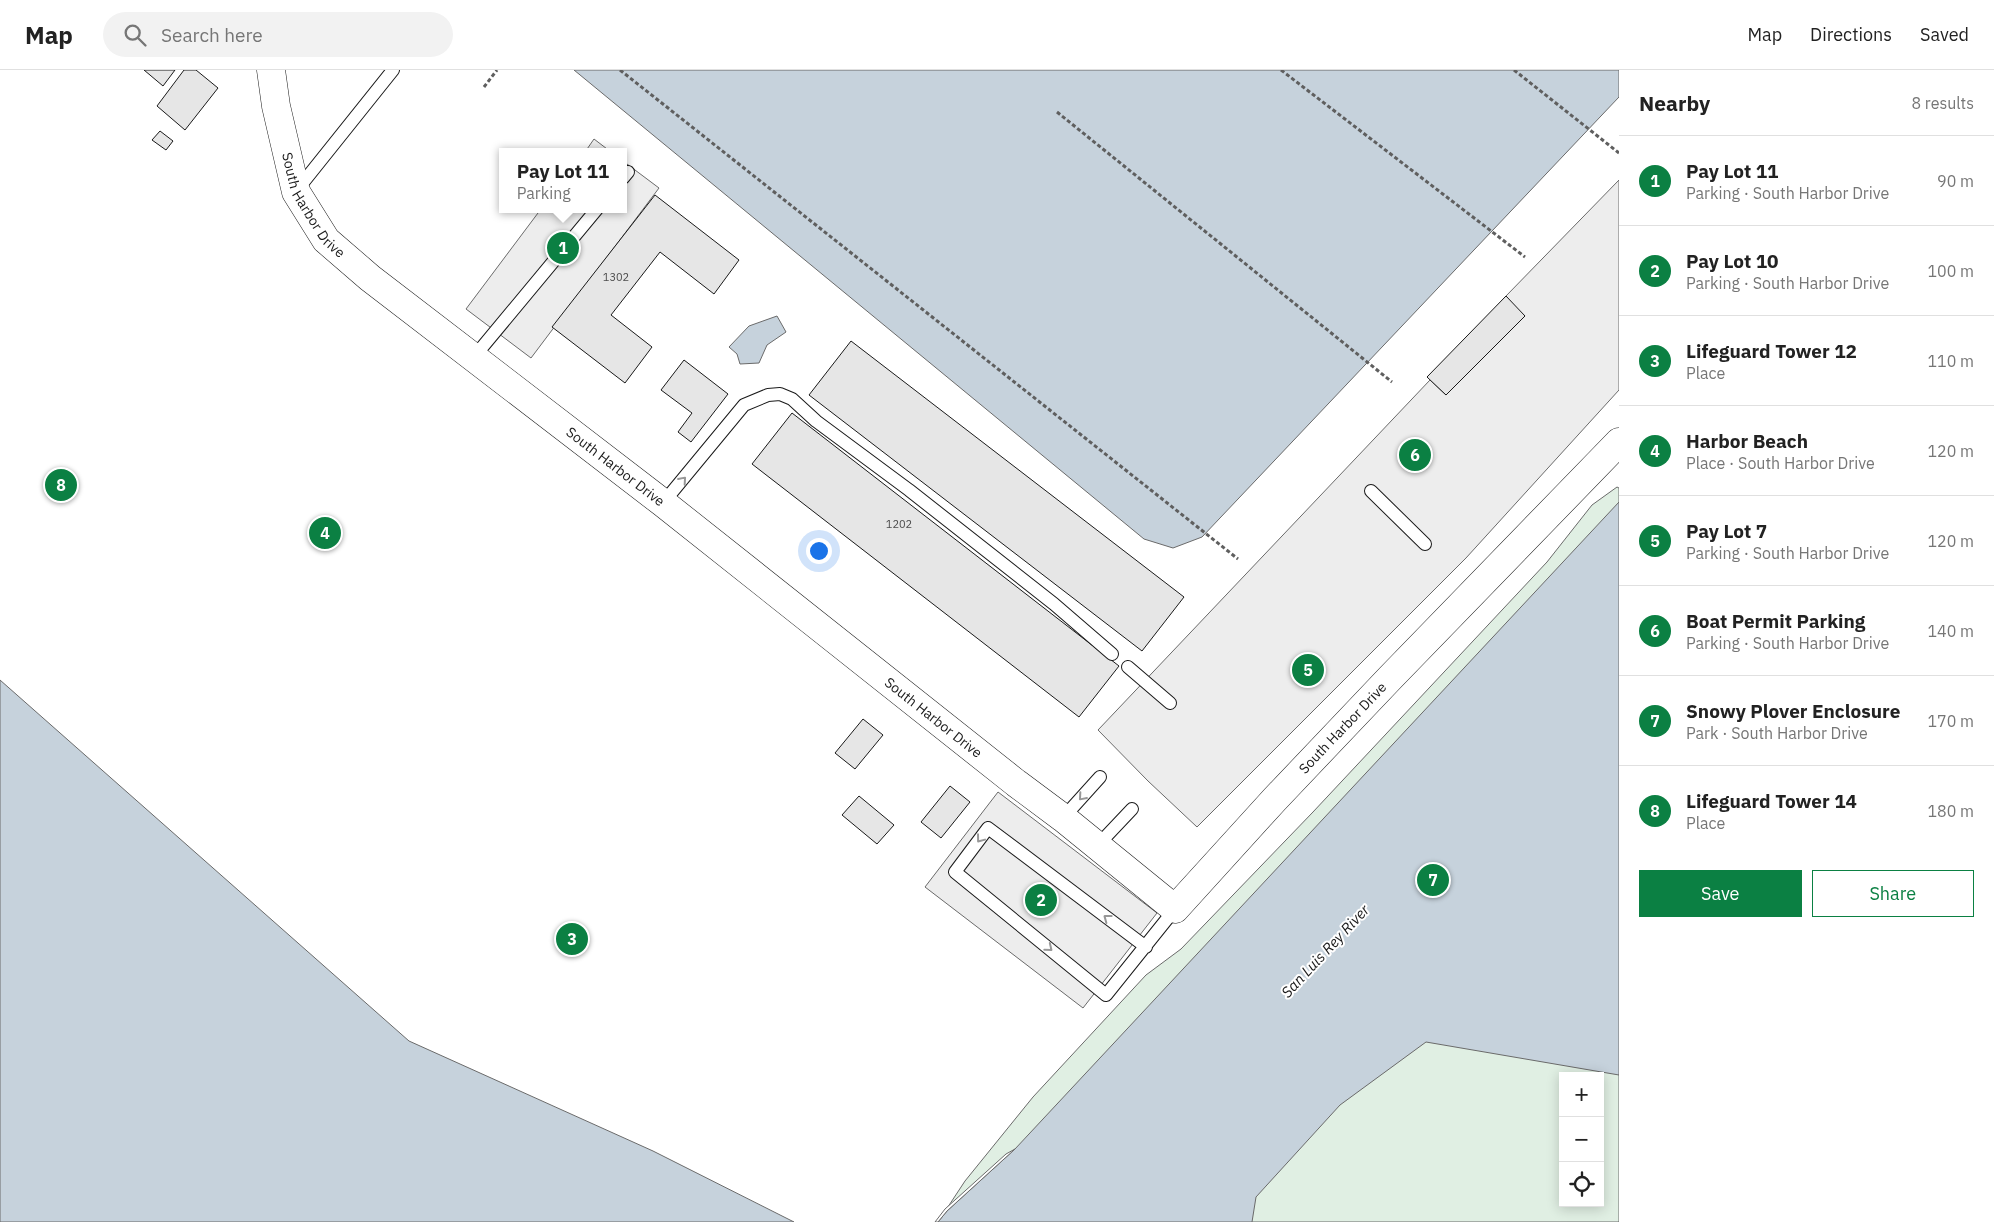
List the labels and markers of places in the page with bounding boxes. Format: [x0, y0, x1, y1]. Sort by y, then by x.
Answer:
pin: 1 [547, 229, 579, 267]
pin: 6 [1399, 436, 1431, 474]
pin: 8 [45, 466, 77, 504]
pin: 4 [309, 514, 341, 552]
pin: 5 [1292, 651, 1324, 689]
pin: 7 [1417, 861, 1449, 899]
pin: 2 [1025, 881, 1057, 919]
pin: 3 [556, 920, 588, 958]

